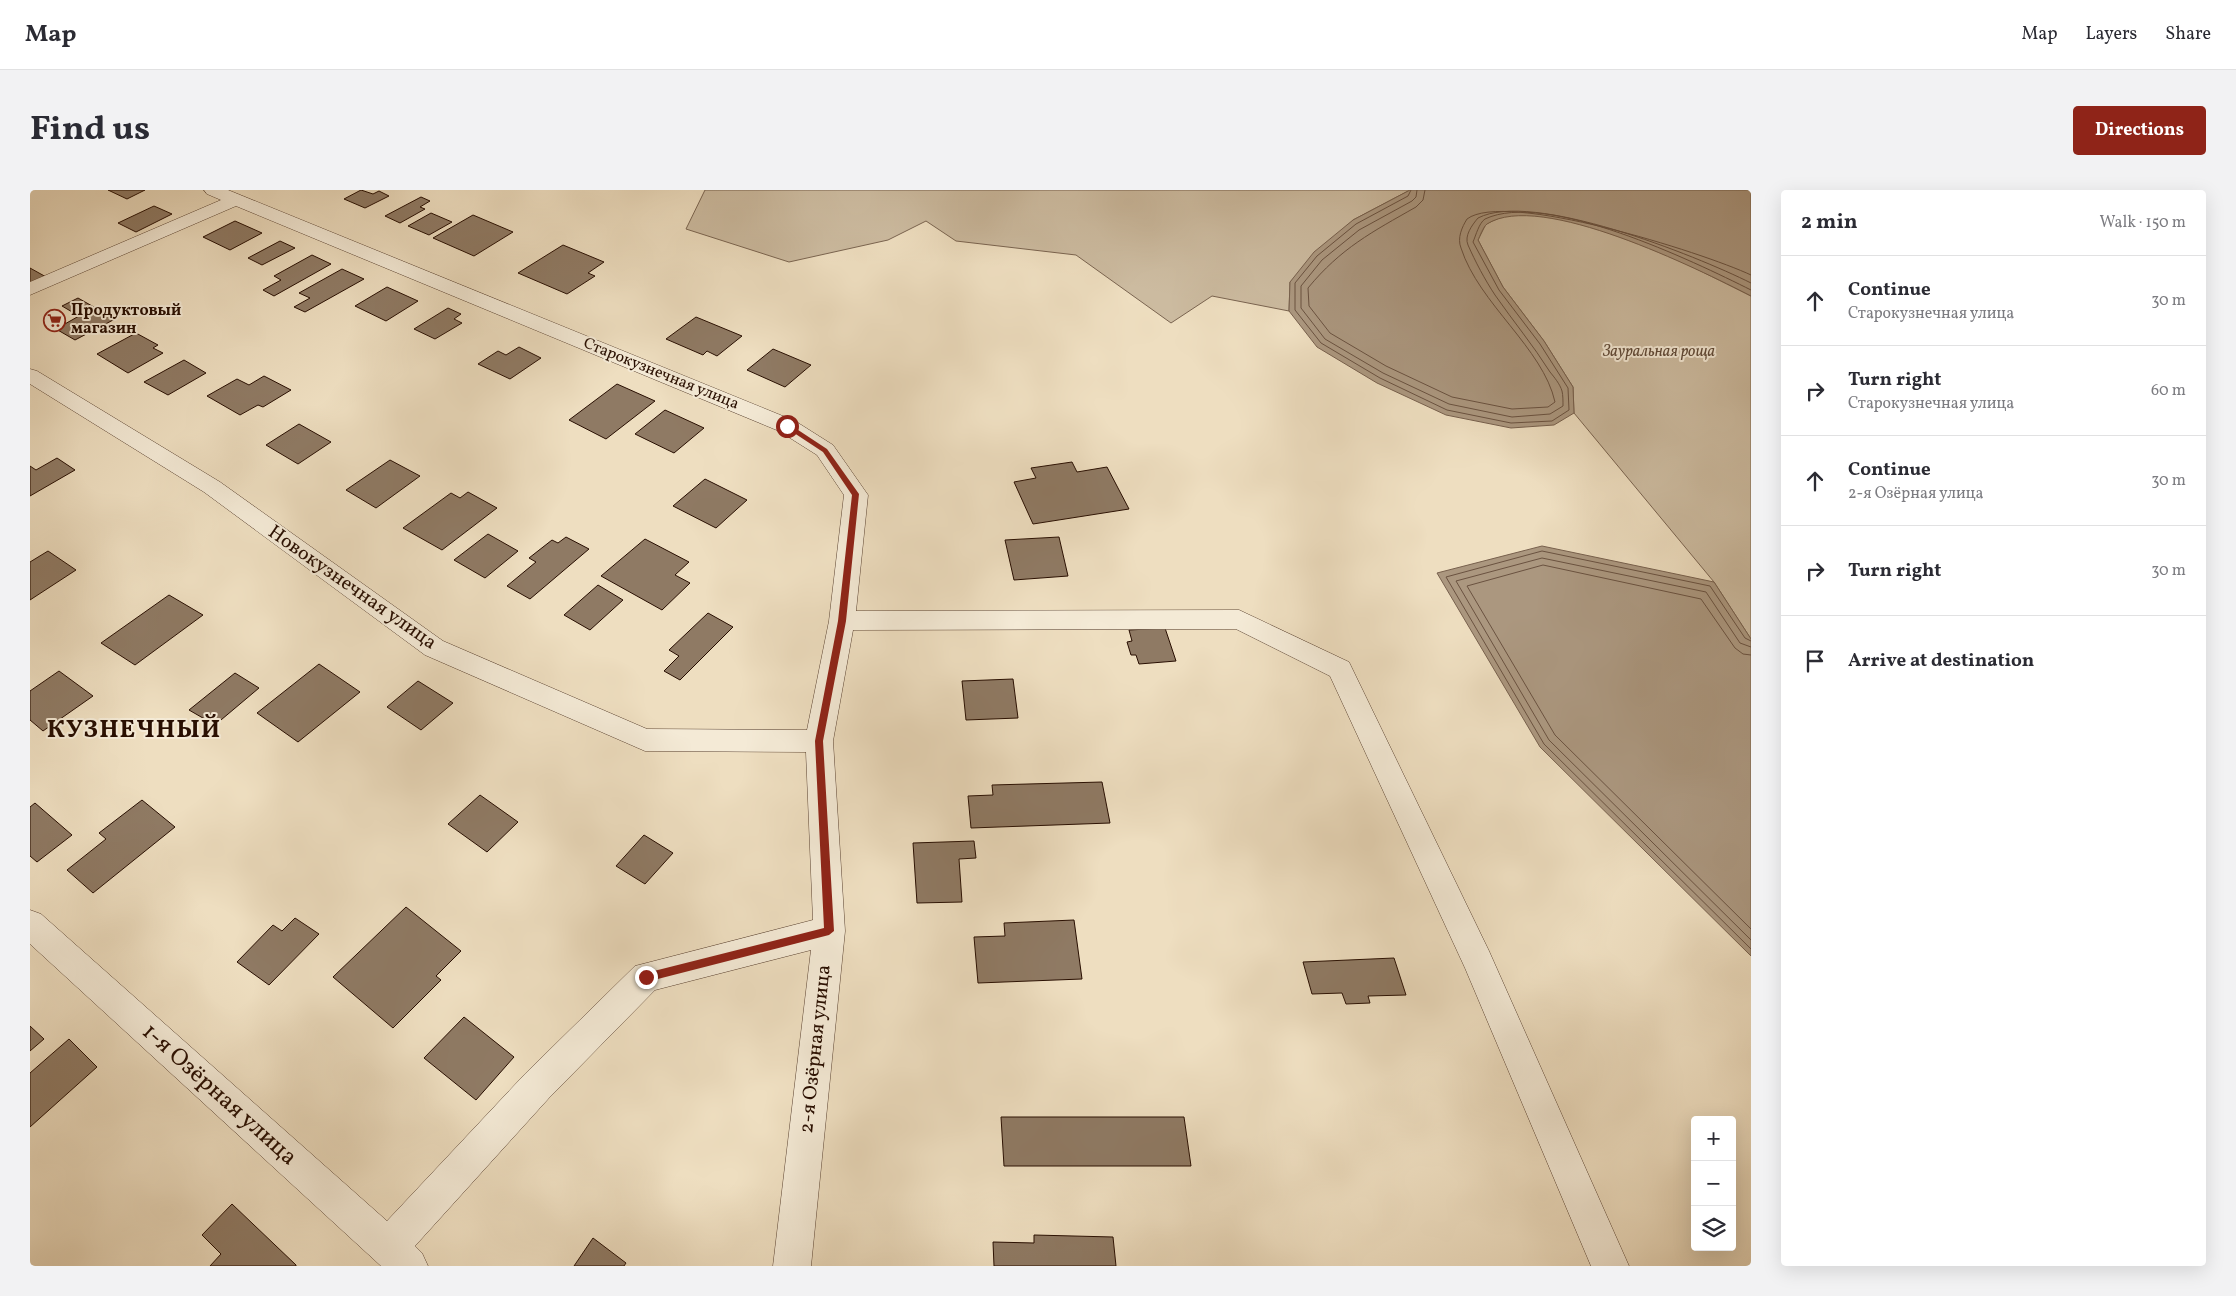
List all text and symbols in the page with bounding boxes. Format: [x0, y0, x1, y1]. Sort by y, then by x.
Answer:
text: Map [25, 18, 76, 52]
text: Map [2021, 22, 2057, 47]
text: Layers [2085, 22, 2137, 47]
text: Share [2165, 22, 2211, 47]
text: Find us [30, 106, 150, 154]
button: Directions [2073, 106, 2206, 155]
text: 2 min [1801, 208, 1858, 237]
text: Walk · 150 m [2100, 212, 2186, 234]
text: Continue [1848, 277, 1931, 303]
icon: ahead [1801, 287, 1829, 315]
text: 30 m [2151, 290, 2186, 312]
place label: Продуктовый магазин [71, 300, 181, 340]
text: Старокузнечная улица [1848, 303, 2014, 325]
supermarket icon: Продуктовый магазин [43, 308, 67, 332]
street label: Старокузнечная улица [580, 333, 742, 415]
park label: Зауральная роща [1602, 341, 1716, 363]
text: Turn right [1848, 367, 1941, 393]
icon: right [1801, 377, 1829, 405]
text: 60 m [2151, 380, 2186, 402]
text: Старокузнечная улица [1848, 393, 2014, 415]
route start [776, 415, 799, 438]
text: Continue [1848, 457, 1931, 483]
icon: ahead [1801, 467, 1829, 495]
text: 30 m [2151, 470, 2186, 492]
text: 2-я Озёрная улица [1848, 483, 1984, 505]
street label: Новокузнечная улица [262, 519, 442, 657]
icon: right [1801, 557, 1829, 585]
text: Turn right [1848, 558, 1941, 584]
text: 30 m [2151, 560, 2186, 582]
icon: arrive [1801, 647, 1829, 675]
text: Arrive at destination [1848, 648, 2034, 674]
district label: КУЗНЕЧНЫЙ [47, 713, 221, 748]
street label: 2-я Озёрная улица [793, 963, 839, 1135]
route end [635, 966, 658, 989]
street label: 1-я Озёрная улица [134, 1016, 304, 1174]
map controls [1691, 1116, 1736, 1251]
button: + [1691, 1116, 1736, 1161]
button: − [1691, 1161, 1736, 1206]
button: layers [1691, 1206, 1736, 1251]

